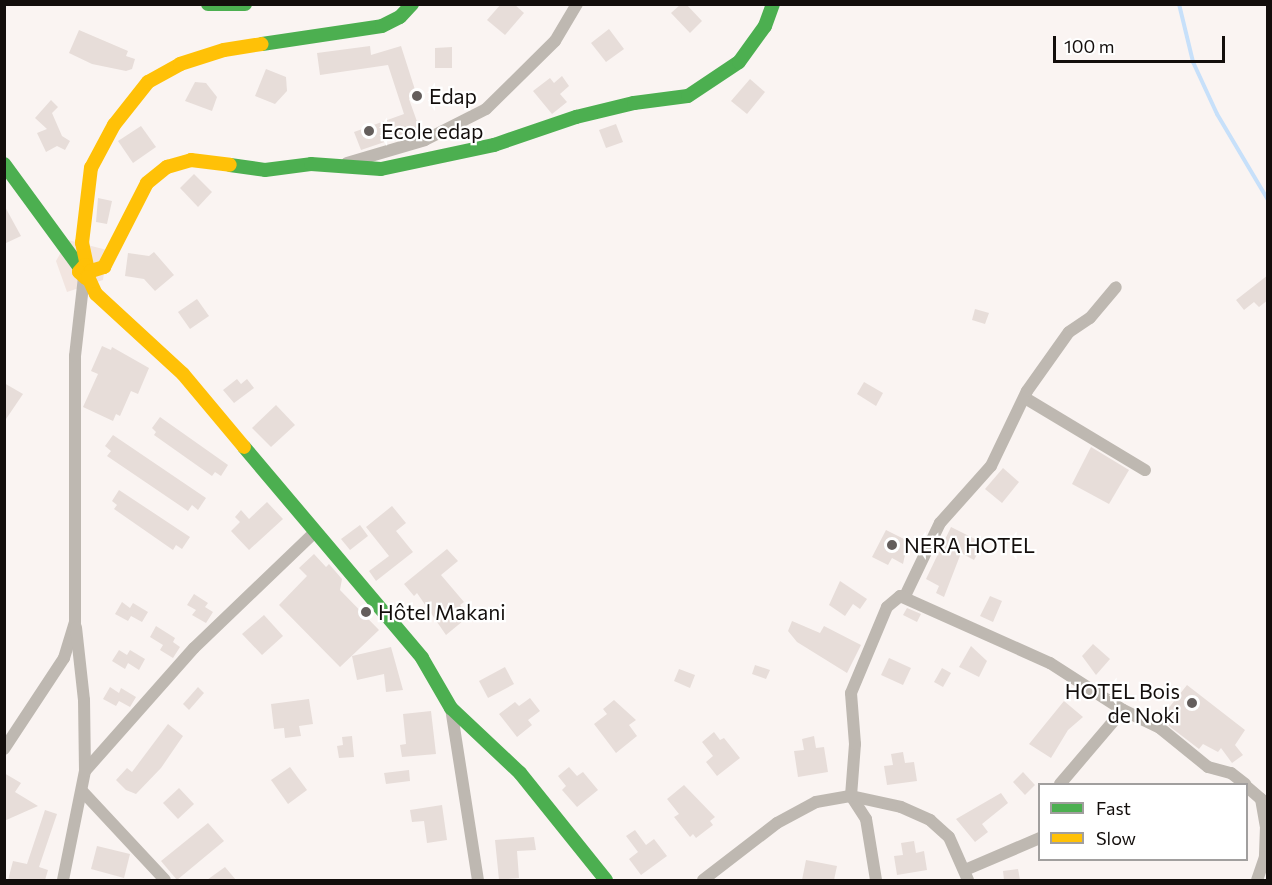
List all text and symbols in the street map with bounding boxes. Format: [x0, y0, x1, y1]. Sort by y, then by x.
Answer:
scale bar [1056, 24, 1228, 62]
text: 100 m [1064, 35, 1114, 57]
place label: Edap [429, 83, 477, 109]
marker: Edap [410, 89, 424, 103]
place label: Ecole edap [381, 118, 483, 144]
marker: Ecole edap [362, 124, 376, 138]
place label: NERA HOTEL [904, 532, 1035, 558]
marker: NERA HOTEL [885, 538, 899, 552]
place label: Hôtel Makani [378, 599, 506, 625]
marker: Hôtel Makani [359, 605, 373, 619]
place label: HOTEL Bois de Noki [1065, 678, 1180, 728]
marker: HOTEL Bois de Noki [1185, 696, 1199, 710]
legend [1038, 783, 1248, 861]
text: Fast [1096, 797, 1131, 819]
text: Slow [1096, 827, 1136, 849]

